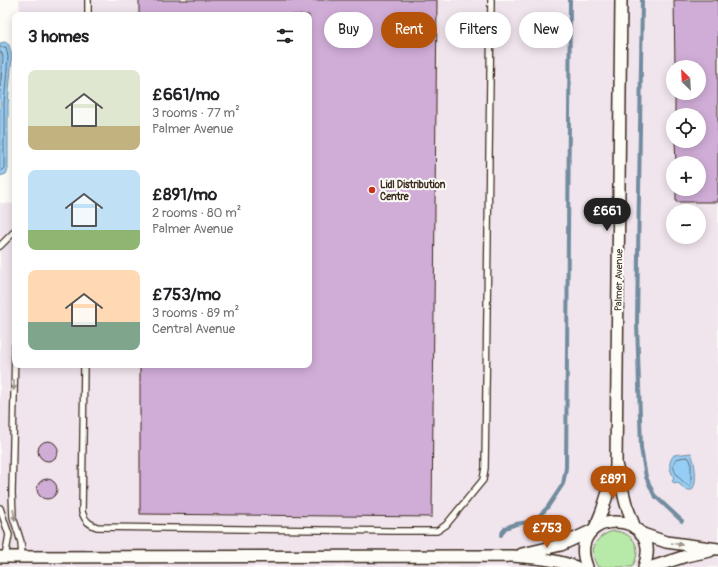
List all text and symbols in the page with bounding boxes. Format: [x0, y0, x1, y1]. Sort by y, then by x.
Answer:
chip: Buy [324, 12, 373, 48]
chip: Rent [381, 12, 437, 48]
chip: Filters [445, 12, 511, 48]
chip: New [519, 12, 573, 48]
icon: filters [274, 25, 296, 47]
text: 3 homes [28, 26, 89, 47]
north arrow [666, 60, 706, 100]
map controls [666, 60, 706, 244]
text: £661/mo [152, 84, 220, 105]
icon: home [60, 86, 108, 134]
text: 3 rooms · 77 m² [152, 105, 240, 121]
button: locate [666, 108, 706, 148]
text: Palmer Avenue [152, 121, 233, 137]
button: + [666, 156, 706, 196]
place label: Lidl Distribution Centre [380, 179, 446, 203]
text: £891/mo [152, 184, 217, 205]
marker: Lidl Distribution Centre [367, 185, 377, 195]
icon: home [60, 186, 108, 234]
pin: £661 [583, 198, 631, 232]
text: £661 [593, 203, 621, 219]
button: − [666, 204, 706, 244]
text: 2 rooms · 80 m² [152, 205, 241, 221]
text: Palmer Avenue [152, 221, 233, 237]
street label: Palmer Avenue [612, 249, 626, 311]
text: £753/mo [152, 284, 221, 305]
icon: home [60, 286, 108, 334]
text: 3 rooms · 89 m² [152, 305, 239, 321]
text: Central Avenue [152, 321, 235, 337]
one-way arrow [11, 379, 17, 392]
pin: £891 [589, 466, 637, 500]
text: £891 [600, 471, 626, 487]
one-way arrow [11, 508, 17, 521]
pin: £753 [523, 515, 571, 549]
text: £753 [532, 520, 562, 536]
one-way arrow [671, 541, 683, 547]

